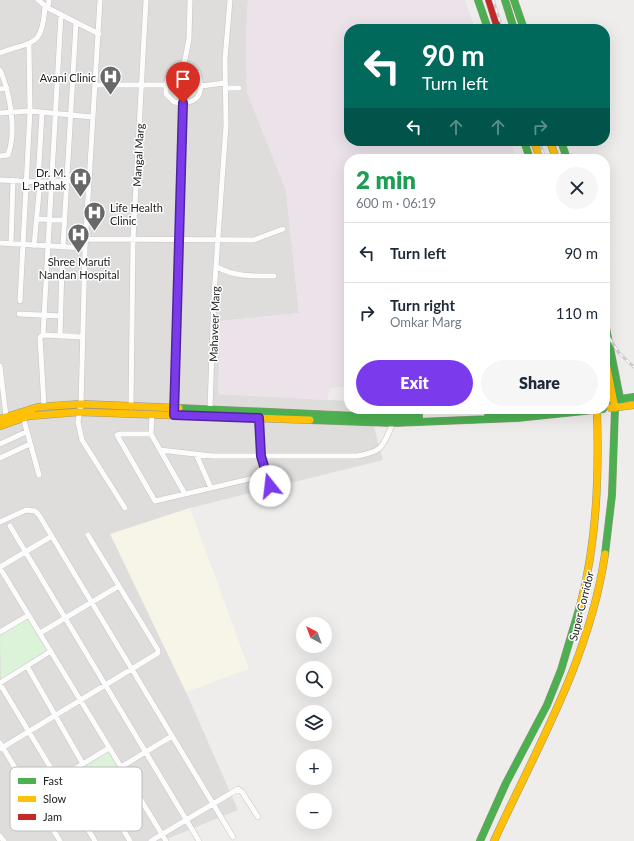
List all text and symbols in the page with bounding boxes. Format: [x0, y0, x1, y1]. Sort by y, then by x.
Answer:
text: 90 m [422, 38, 485, 72]
icon: left [356, 40, 408, 92]
pin [166, 62, 200, 103]
hospital icon: Avani Clinic [98, 64, 124, 97]
icon: arrive [172, 68, 194, 90]
place label: Avani Clinic [40, 71, 96, 84]
text: Turn left [422, 72, 488, 94]
icon: left [403, 116, 425, 138]
icon: ahead [445, 116, 467, 138]
icon: ahead [487, 116, 509, 138]
icon: right [529, 116, 551, 138]
street label: Mangal Marg [130, 123, 146, 187]
hospital icon: Dr. M. L. Pathak [68, 165, 94, 198]
text: 2 min [356, 165, 416, 194]
place label: Dr. M. L. Pathak [22, 166, 66, 192]
button: close [556, 167, 598, 209]
text: 600 m · 06:19 [356, 195, 436, 211]
hospital icon: Life Health Clinic [82, 200, 108, 233]
place label: Life Health Clinic [110, 201, 163, 227]
hospital icon: Shree Maruti Nandan Hospital [66, 222, 92, 255]
icon: left [356, 242, 378, 264]
text: Turn left [390, 244, 446, 262]
text: 90 m [564, 244, 598, 262]
place label: Shree Maruti Nandan Hospital [39, 255, 119, 281]
street label: Mahaveer Marg [206, 286, 222, 362]
text: Turn right [390, 296, 455, 314]
icon: right [356, 302, 378, 324]
text: 110 m [556, 304, 598, 322]
text: Omkar Marg [390, 314, 462, 330]
button: Exit [356, 360, 473, 406]
button: Share [481, 360, 598, 406]
position arrow [249, 465, 291, 507]
street label: Super Corridor [566, 570, 596, 642]
north arrow [296, 617, 332, 653]
map controls [296, 617, 332, 829]
button: search [296, 661, 332, 697]
button: layers [296, 705, 332, 741]
button: + [296, 749, 332, 785]
legend [10, 767, 142, 831]
text: Fast [43, 774, 63, 787]
text: Slow [43, 792, 67, 805]
button: − [296, 793, 332, 829]
text: Jam [43, 810, 62, 823]

